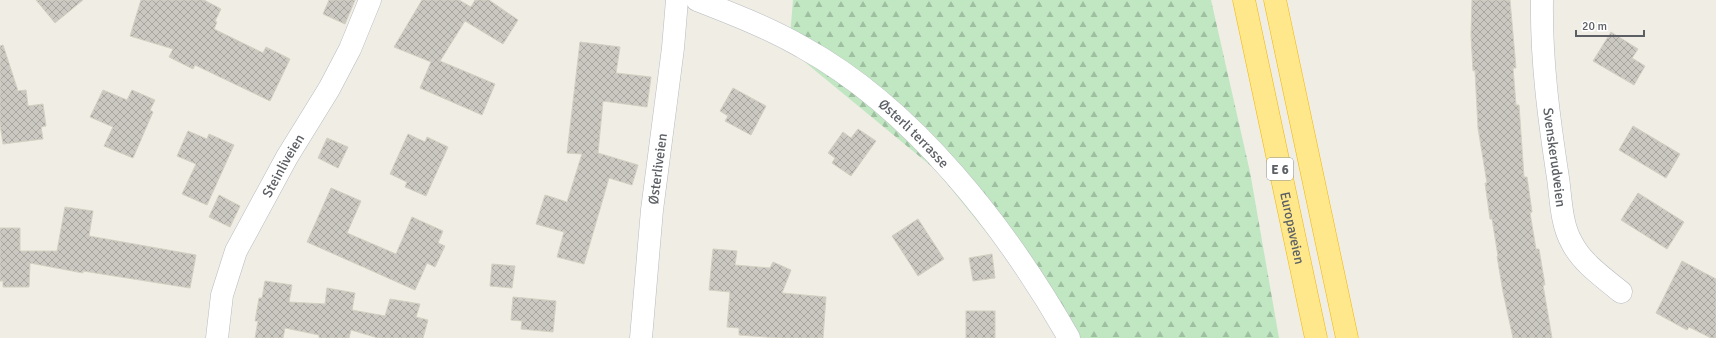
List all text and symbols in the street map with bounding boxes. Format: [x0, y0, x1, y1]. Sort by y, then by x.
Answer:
scale bar [1576, 12, 1644, 38]
text: 20 m [1582, 19, 1607, 34]
street label: Østerli terrasse [875, 96, 952, 172]
street label: Svenskerudveien [1539, 107, 1569, 208]
street label: Steinliveien [259, 131, 308, 200]
street label: Østerliveien [645, 132, 671, 206]
road number: E 6 [1267, 158, 1293, 180]
street label: Europaveien [1276, 190, 1308, 266]

